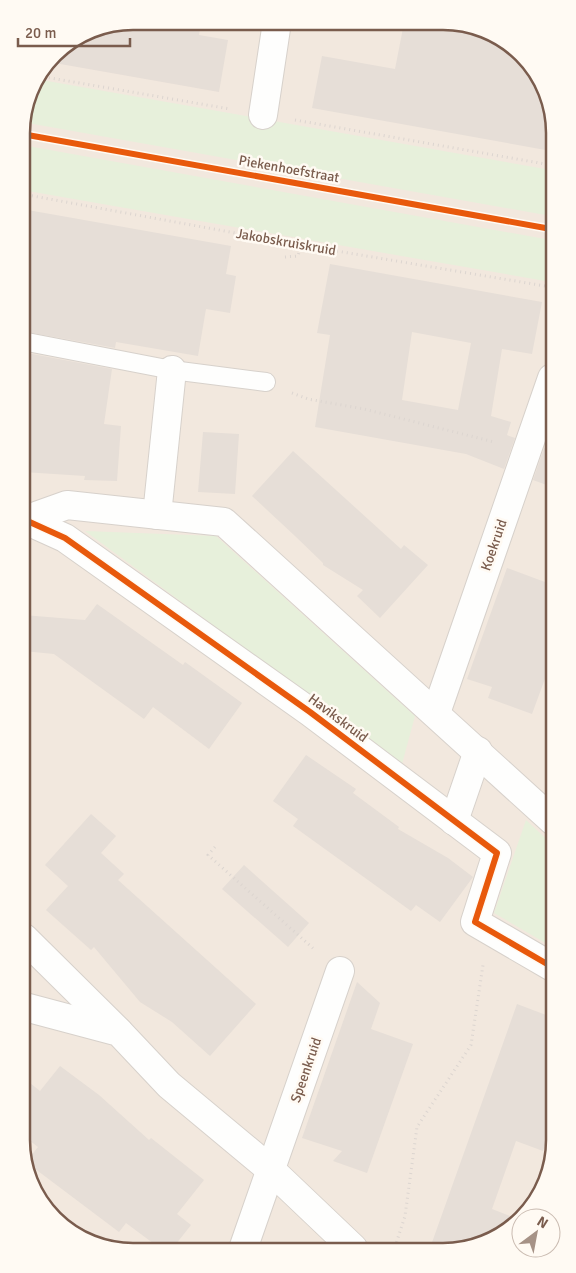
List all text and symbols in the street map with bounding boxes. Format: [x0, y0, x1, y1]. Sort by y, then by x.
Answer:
scale bar [18, 15, 130, 47]
text: 20 m [25, 24, 56, 42]
street label: Piekenhoefstraat [237, 152, 341, 186]
street label: Jakobskruiskruid [235, 225, 337, 259]
street label: Koekruid [477, 517, 511, 573]
street label: Havikskruid [305, 690, 371, 746]
street label: Speenkruid [287, 1035, 325, 1105]
north arrow [511, 1208, 561, 1258]
text: N [534, 1213, 551, 1232]

